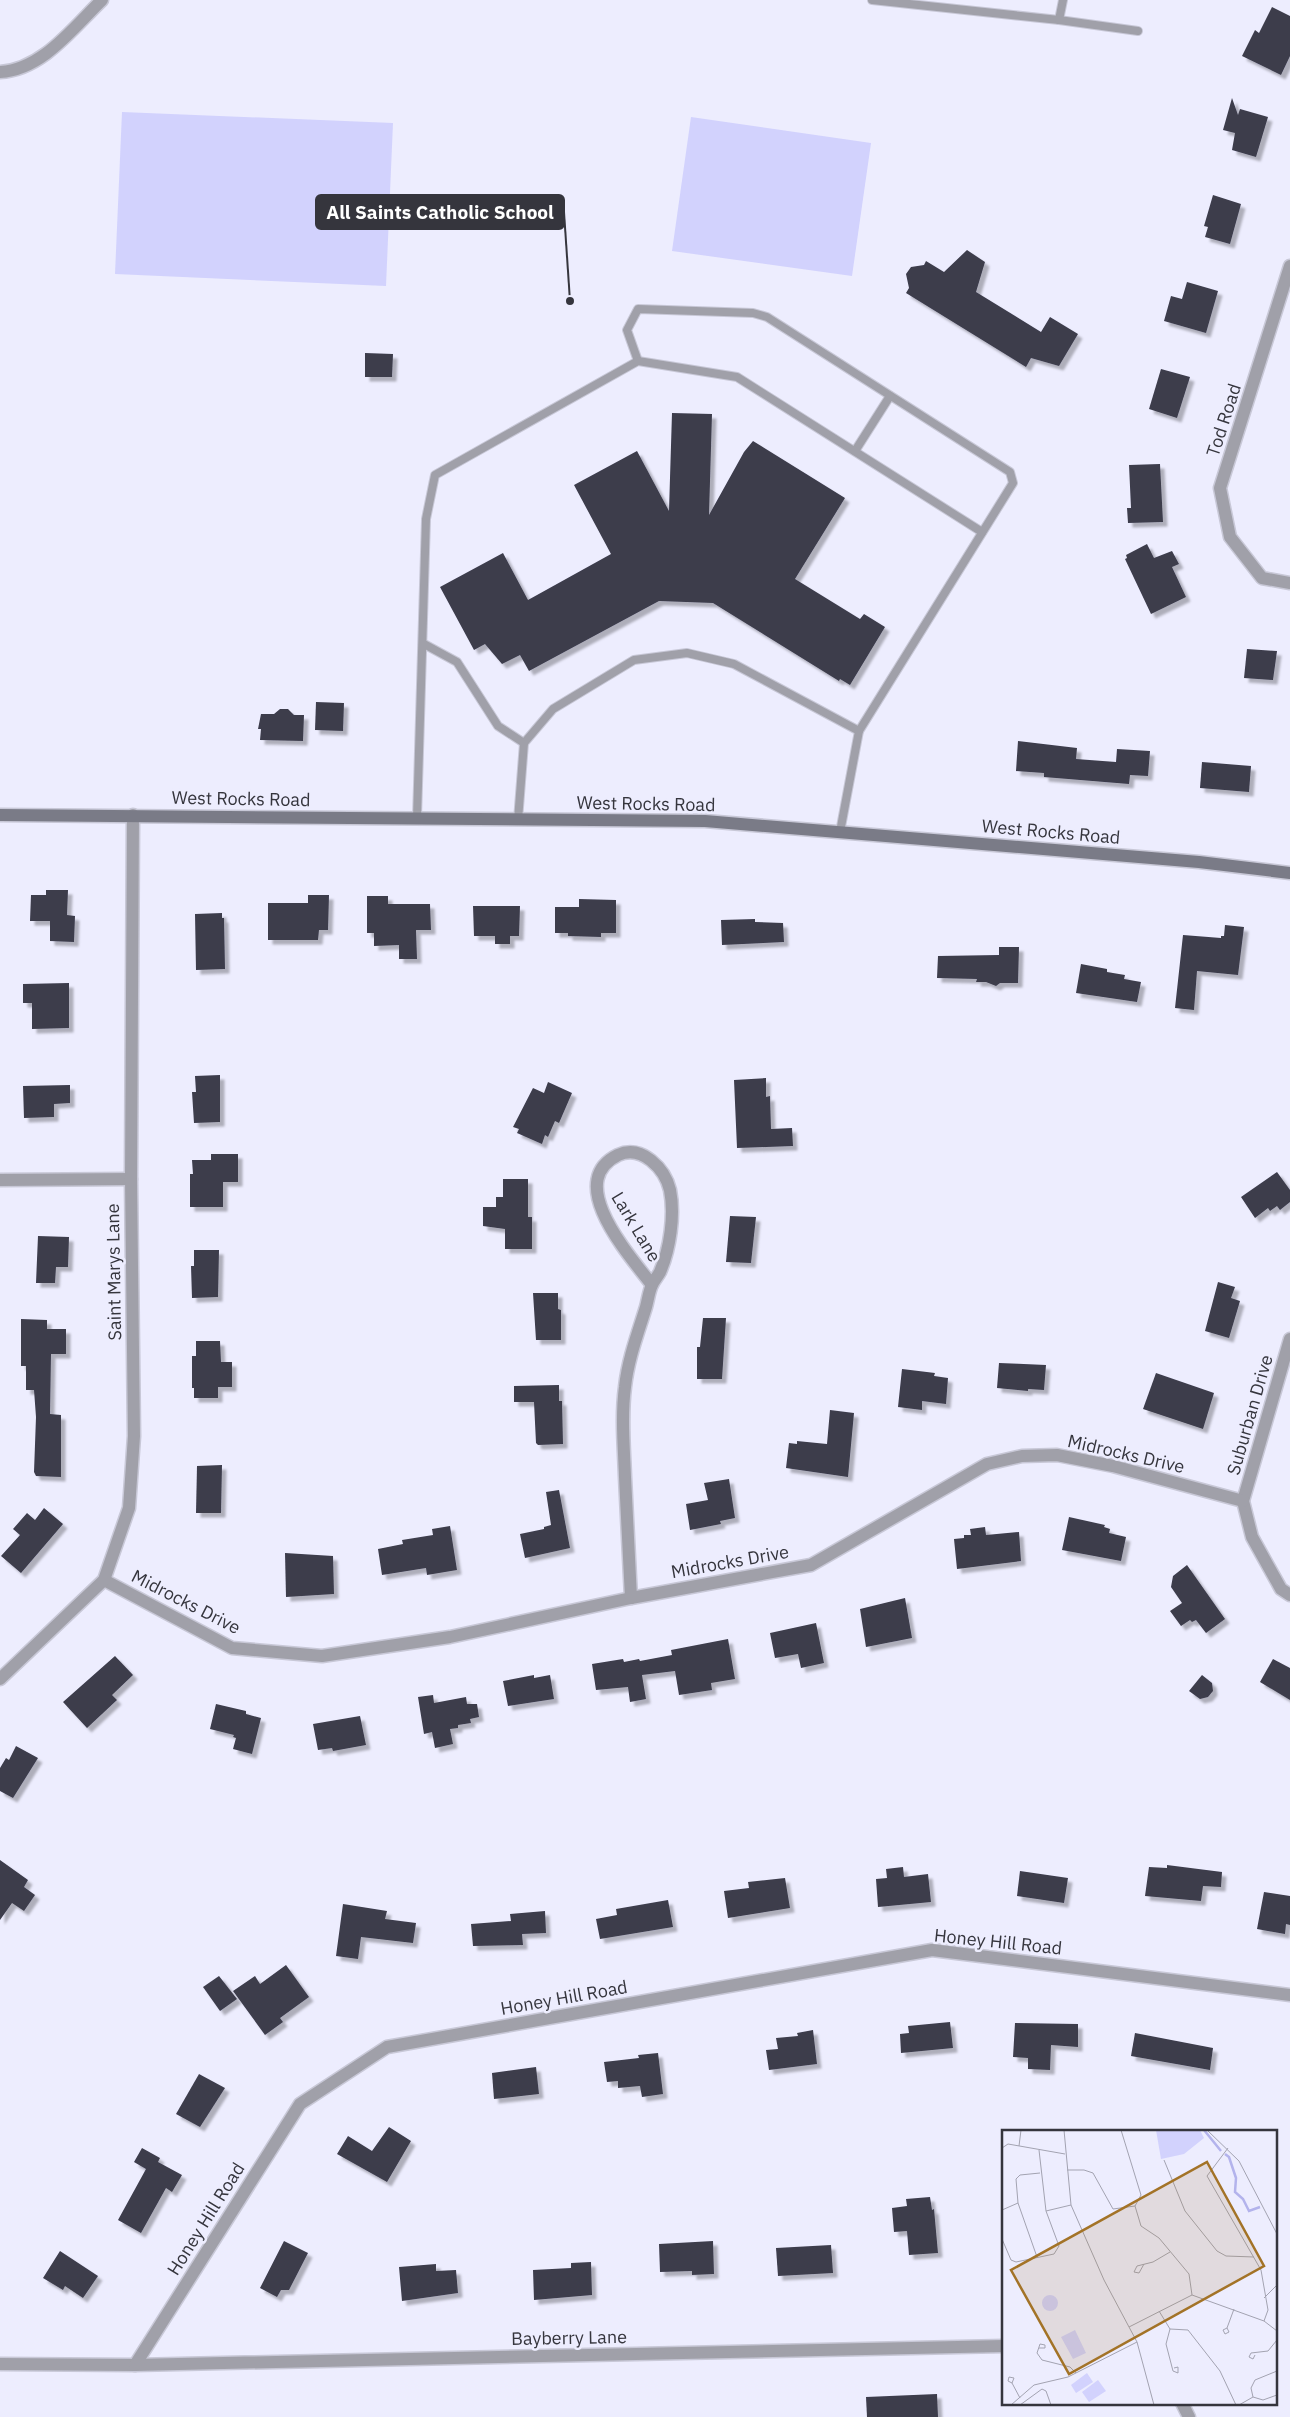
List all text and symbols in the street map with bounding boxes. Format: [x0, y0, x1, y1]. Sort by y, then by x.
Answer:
callout: All Saints Catholic School [316, 195, 564, 229]
text: All Saints Catholic School [326, 200, 554, 224]
street label: Tod Road [1201, 380, 1246, 459]
street label: West Rocks Road [171, 786, 311, 811]
street label: West Rocks Road [576, 791, 716, 816]
street label: West Rocks Road [981, 814, 1121, 849]
street label: Lark Lane [607, 1188, 666, 1266]
street label: Saint Marys Lane [101, 1203, 126, 1341]
street label: Suburban Drive [1221, 1352, 1278, 1478]
street label: Midrocks Drive [1065, 1429, 1187, 1478]
street label: Midrocks Drive [669, 1540, 791, 1583]
street label: Midrocks Drive [128, 1564, 245, 1639]
street label: Honey Hill Road [933, 1923, 1063, 1960]
street label: Honey Hill Road [499, 1975, 629, 2020]
inset map [1002, 2130, 1278, 2404]
street label: Honey Hill Road [162, 2158, 249, 2279]
street label: Bayberry Lane [511, 2325, 627, 2350]

